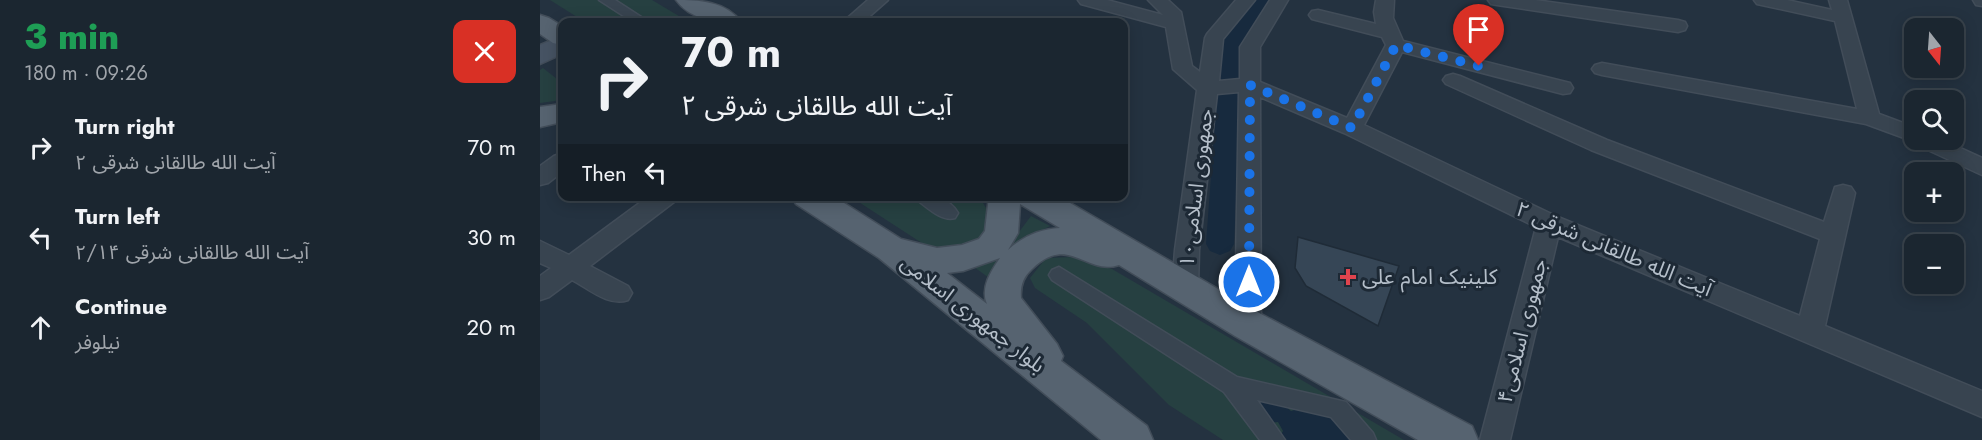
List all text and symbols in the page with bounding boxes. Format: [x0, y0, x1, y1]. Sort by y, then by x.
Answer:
pin [1453, 4, 1504, 66]
text: 3 min [24, 10, 119, 62]
icon: arrive [1462, 13, 1495, 46]
north arrow [1904, 18, 1964, 78]
map controls [1904, 18, 1964, 294]
button: close [453, 20, 516, 83]
text: 70 m [681, 22, 781, 83]
icon: right [582, 42, 660, 120]
text: 180 m · 09:26 [24, 59, 148, 88]
text: آیت الله طالقانی شرقی ۲ [681, 86, 952, 125]
button: search [1904, 90, 1964, 150]
street label: جمهوری اسلامی۱۰ [1171, 107, 1221, 269]
text: Turn right [75, 110, 175, 142]
icon: right [24, 131, 57, 164]
text: 70 m [467, 131, 516, 163]
text: آیت الله طالقانی شرقی ۲ [75, 148, 276, 177]
icon: left [639, 156, 672, 189]
text: Then [582, 157, 627, 189]
button: + [1904, 162, 1964, 222]
street label: آیت الله طالقانی شرقی ۲ [1511, 194, 1718, 304]
text: Turn left [75, 200, 160, 232]
icon: left [24, 221, 57, 254]
text: 30 m [467, 221, 516, 253]
button: − [1904, 234, 1964, 294]
text: آیت الله طالقانی شرقی ۲/۱۴ [75, 238, 309, 267]
street label: بلوار جمهوری اسلامی [894, 248, 1052, 380]
position arrow [1217, 250, 1281, 314]
street label: جمهوری اسلامی۴ [1490, 256, 1554, 406]
place label: کلینیک امام علی [1362, 262, 1498, 293]
marker: کلینیک امام علی [1339, 268, 1357, 286]
text: Continue [75, 290, 167, 322]
icon: ahead [24, 311, 57, 344]
text: 20 m [467, 311, 516, 343]
text: نیلوفر [75, 328, 120, 357]

